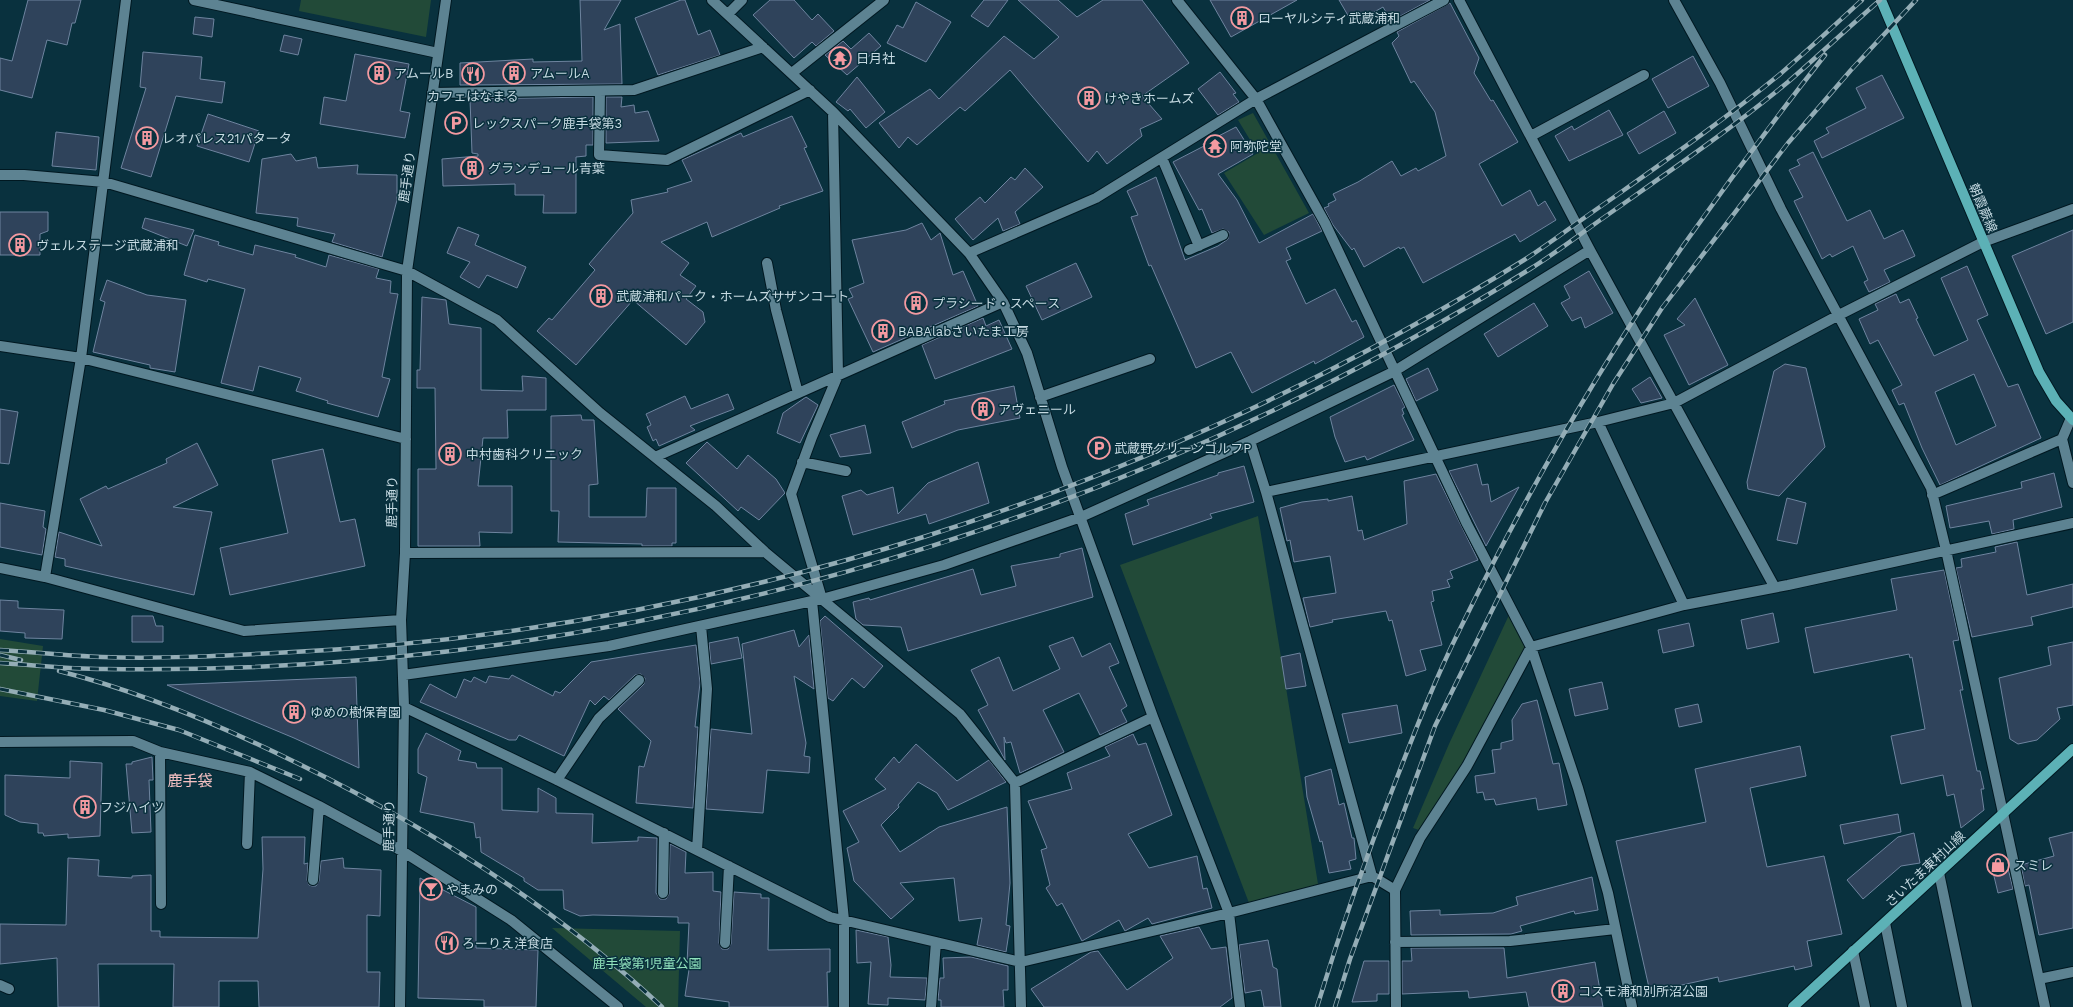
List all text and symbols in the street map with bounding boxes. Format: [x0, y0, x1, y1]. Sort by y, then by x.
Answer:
building icon: ローヤルシティ武蔵浦和 [1229, 5, 1255, 31]
place label: ローヤルシティ武蔵浦和 [1258, 11, 1400, 26]
temple icon: 日月社 [827, 45, 853, 71]
place label: 日月社 [856, 51, 895, 66]
building icon: アムールB [366, 60, 392, 86]
building icon: アムールA [501, 60, 527, 86]
restaurant icon: カフェはなまる [460, 61, 486, 87]
place label: アムールB [394, 66, 454, 81]
place label: アムールA [530, 66, 590, 81]
building icon: けやきホームズ [1076, 85, 1102, 111]
place label: カフェはなまる [427, 89, 519, 104]
place label: けやきホームズ [1104, 91, 1195, 106]
parking icon: レックスパーク鹿手袋第3 [443, 110, 469, 136]
place label: レックスパーク鹿手袋第3 [472, 116, 622, 131]
building icon: レオパレス21パタータ [134, 125, 160, 151]
place label: レオパレス21パタータ [162, 131, 292, 146]
temple icon: 阿弥陀堂 [1202, 133, 1228, 159]
place label: 阿弥陀堂 [1230, 139, 1282, 154]
street label: 鹿手通り [396, 150, 418, 204]
building icon: グランデュール青葉 [459, 155, 485, 181]
place label: グランデュール青葉 [488, 161, 605, 176]
street label: 朝霞蕨線 [1966, 181, 2000, 235]
building icon: ヴェルステージ武蔵浦和 [7, 232, 33, 258]
place label: ヴェルステージ武蔵浦和 [36, 238, 179, 253]
building icon: 武蔵浦和パーク・ホームズサザンコート [588, 283, 614, 309]
place label: 武蔵浦和パーク・ホームズサザンコート [616, 289, 849, 304]
building icon: プラシード・スペース [903, 290, 929, 316]
place label: プラシード・スペース [932, 296, 1060, 311]
building icon: BABAlabさいたま工房 [870, 318, 896, 344]
place label: BABAlabさいたま工房 [898, 324, 1029, 339]
building icon: アヴェニール [970, 396, 996, 422]
place label: アヴェニール [998, 402, 1076, 417]
parking icon: 武蔵野グリーンゴルフP [1086, 435, 1112, 461]
building icon: 中村歯科クリニック [437, 441, 463, 467]
place label: 武蔵野グリーンゴルフP [1114, 441, 1251, 456]
place label: 中村歯科クリニック [466, 447, 583, 462]
street label: 鹿手通り [384, 476, 400, 528]
building icon: ゆめの樹保育園 [281, 699, 307, 725]
place label: ゆめの樹保育園 [310, 705, 401, 720]
district label: 鹿手袋 [167, 772, 213, 790]
building icon: フジハイツ [72, 794, 98, 820]
place label: フジハイツ [100, 800, 164, 815]
street label: 鹿手通り [381, 800, 397, 852]
street label: さいたま東村山線 [1882, 828, 1968, 910]
shop icon: スミレ [1985, 852, 2011, 878]
place label: スミレ [2014, 858, 2053, 873]
bar icon: やまみの [418, 876, 444, 902]
place label: やまみの [446, 882, 498, 897]
restaurant icon: ろーりえ洋食店 [434, 930, 460, 956]
place label: ろーりえ洋食店 [462, 936, 553, 951]
park label: 鹿手袋第1児童公園 [592, 956, 702, 971]
building icon: コスモ浦和別所沼公園 [1550, 978, 1576, 1004]
place label: コスモ浦和別所沼公園 [1578, 984, 1708, 999]

